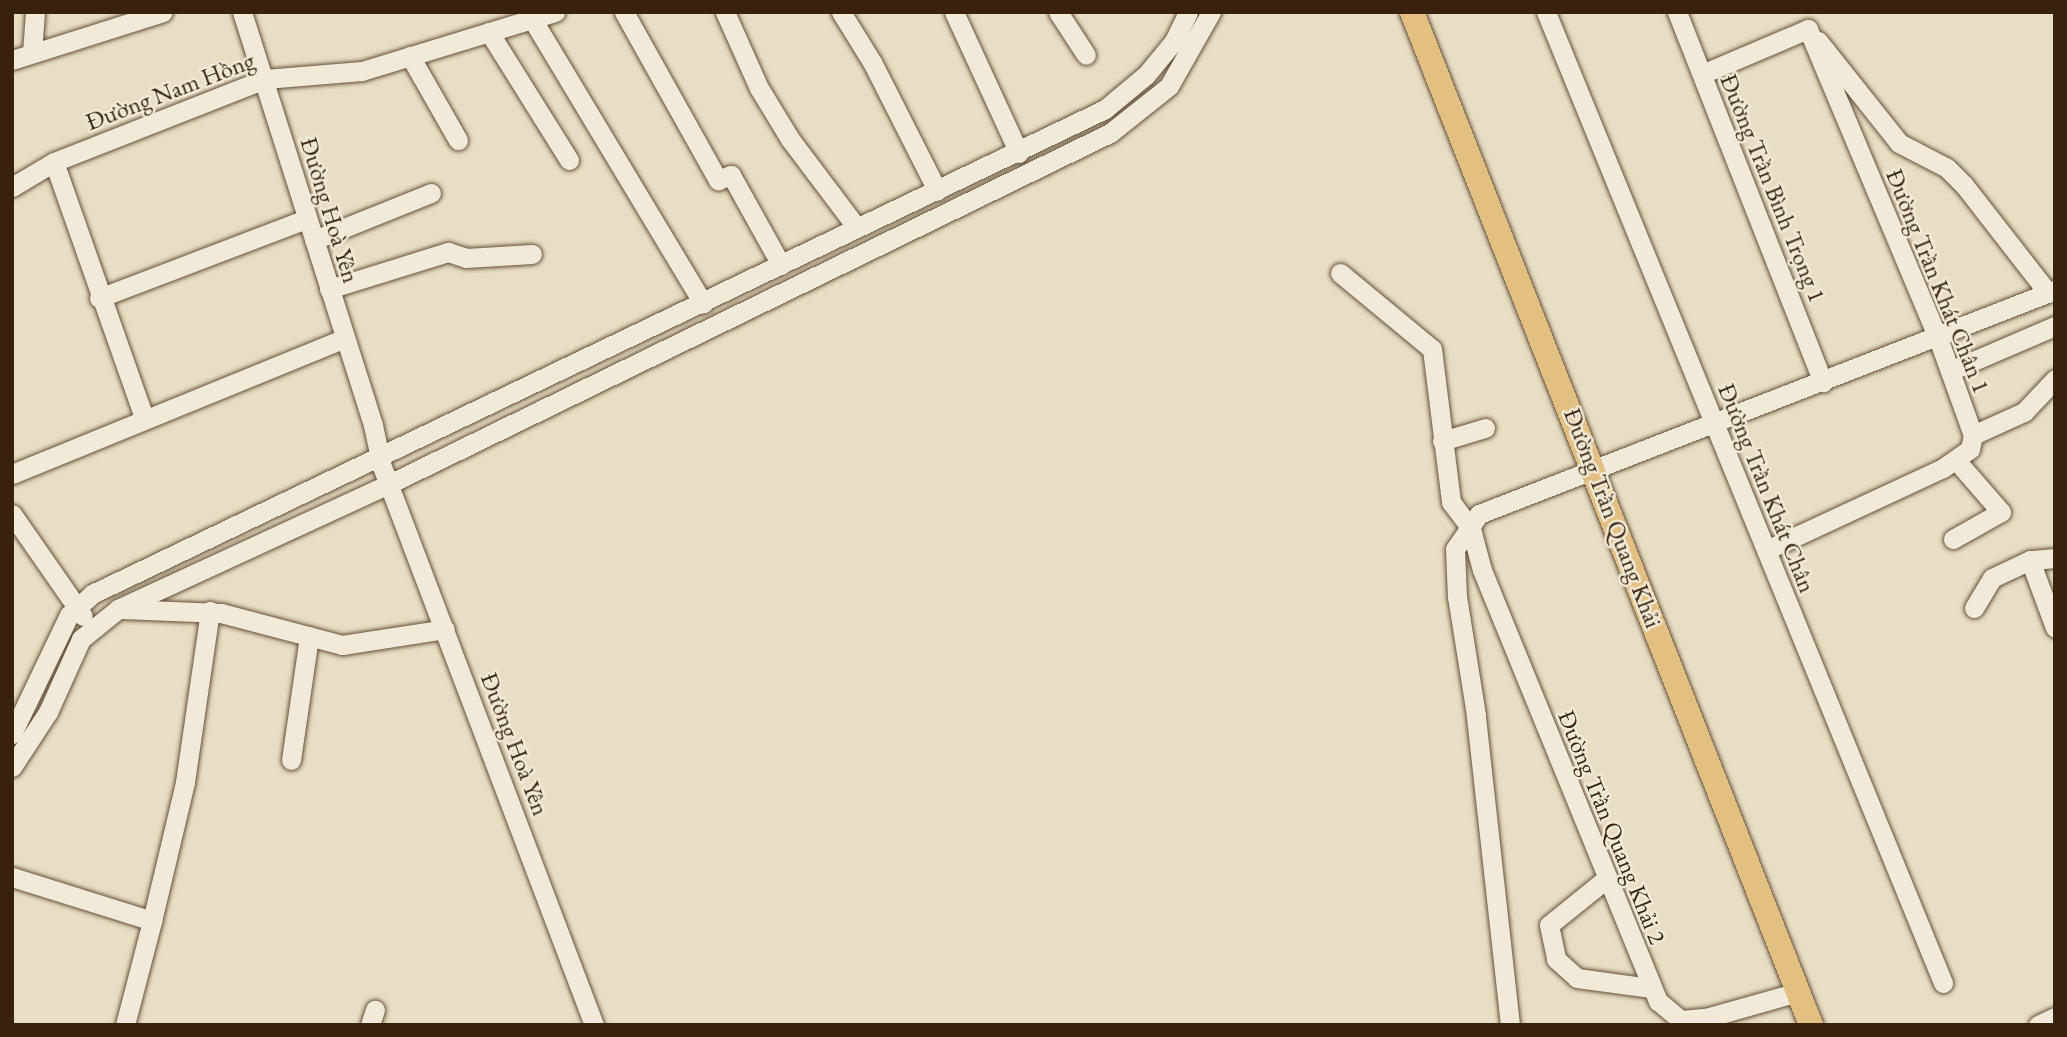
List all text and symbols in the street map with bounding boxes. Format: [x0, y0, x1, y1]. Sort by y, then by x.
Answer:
street label: Đường Nam Hồng [82, 46, 258, 136]
street label: Đường Trần Bình Trọng 1 [1714, 70, 1832, 306]
street label: Đường Hoà Yên [294, 134, 366, 286]
street label: Đường Trần Khát Chân 1 [1880, 165, 1996, 397]
street label: Đường Trần Khát Chân [1712, 379, 1822, 597]
street label: Đường Trần Quang Khải [1558, 404, 1668, 632]
street label: Đường Hoà Yên [475, 669, 555, 819]
street label: Đường Trần Quang Khải 2 [1552, 706, 1672, 948]

